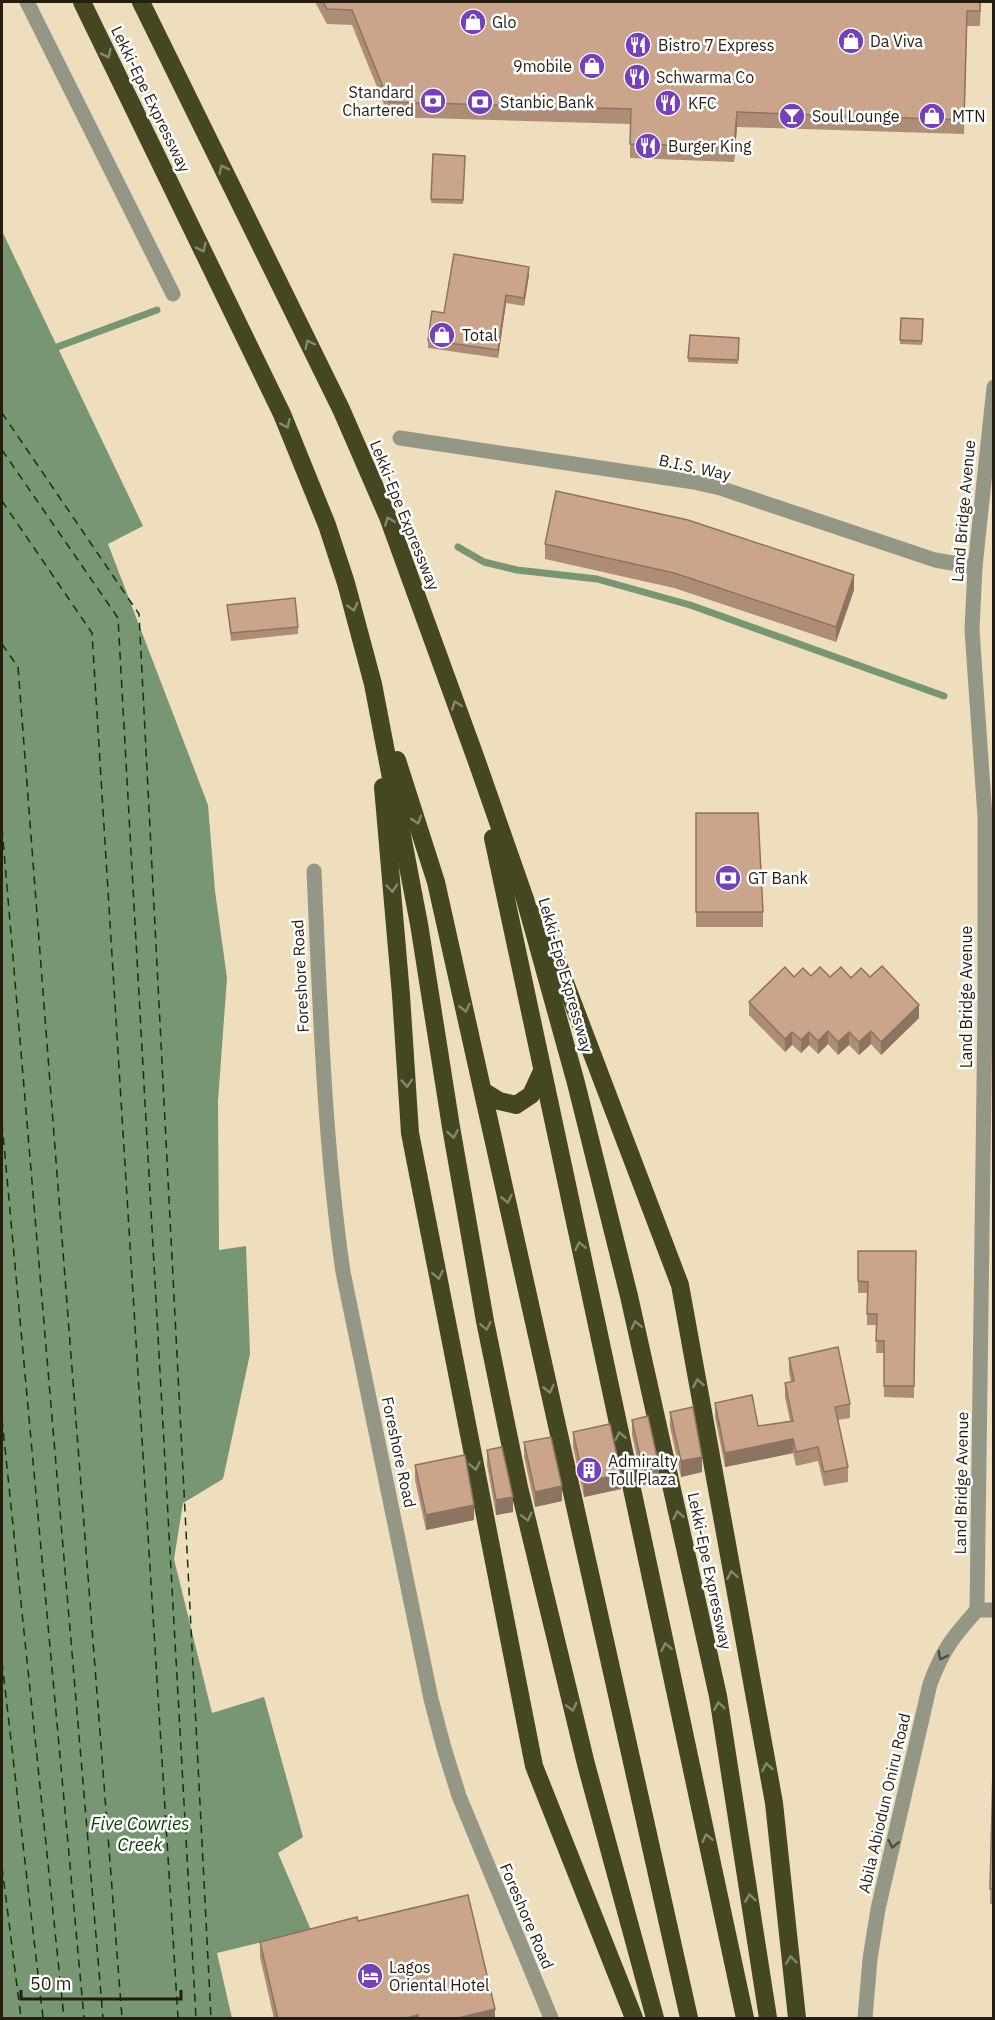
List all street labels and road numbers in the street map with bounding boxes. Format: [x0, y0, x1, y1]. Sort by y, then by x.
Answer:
street label: Lekki-Epe Expressway [107, 23, 195, 175]
street label: Lekki-Epe Expressway [366, 437, 444, 593]
street label: Land Bridge Avenue [947, 439, 979, 583]
street label: B.I.S. Way [657, 450, 733, 484]
street label: Lekki-Epe Expressway [534, 895, 598, 1055]
street label: Foreshore Road [287, 919, 313, 1033]
street label: Land Bridge Avenue [956, 925, 976, 1068]
street label: Foreshore Road [377, 1395, 421, 1509]
street label: Land Bridge Avenue [950, 1411, 972, 1554]
street label: Lekki-Epe Expressway [684, 1491, 736, 1651]
street label: Abila Abiodun Oniru Road [854, 1711, 914, 1895]
street label: Foreshore Road [496, 1860, 558, 1972]

